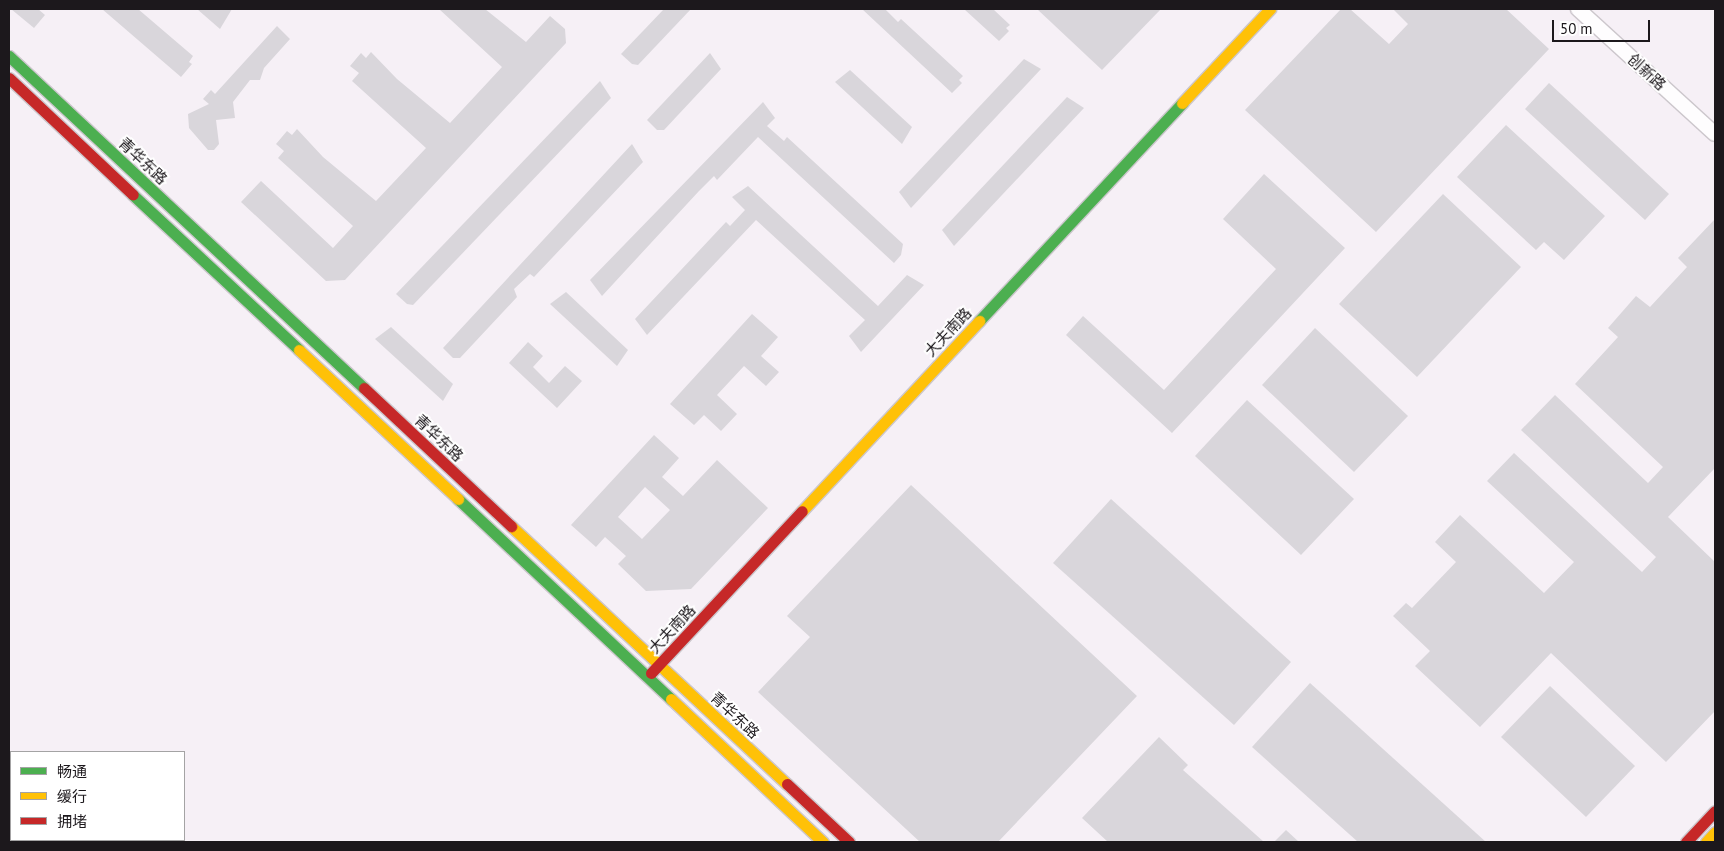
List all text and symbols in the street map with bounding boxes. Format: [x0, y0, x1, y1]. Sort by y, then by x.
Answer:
scale bar [1554, 10, 1652, 42]
text: 50 m [1560, 19, 1593, 38]
street label: 创新路 [1624, 50, 1670, 94]
street label: 青华东路 [115, 134, 171, 188]
street label: 大夫南路 [921, 304, 975, 360]
street label: 青华东路 [411, 411, 467, 465]
street label: 大夫南路 [645, 601, 699, 657]
street label: 青华东路 [707, 688, 763, 742]
legend [10, 751, 185, 841]
text: 畅通 [57, 762, 87, 781]
text: 缓行 [57, 787, 87, 806]
text: 拥堵 [57, 812, 87, 831]

